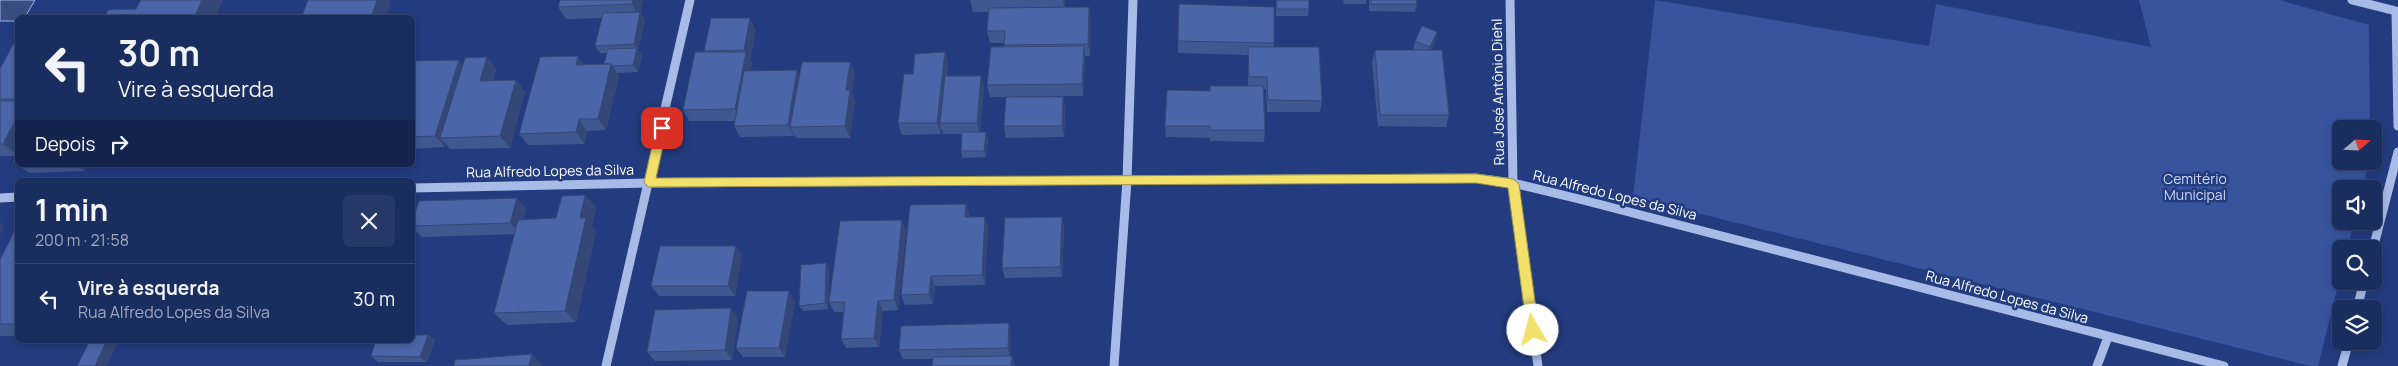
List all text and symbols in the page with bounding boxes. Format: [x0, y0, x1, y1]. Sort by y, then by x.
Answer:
street label: Rua José Antônio Diehl [1487, 19, 1508, 165]
text: 30 m [118, 29, 200, 77]
icon: left [35, 35, 100, 100]
text: Vire à esquerda [118, 74, 274, 104]
pin [641, 107, 683, 149]
icon: arrive [648, 114, 676, 142]
north arrow [2332, 120, 2382, 170]
map controls [2332, 120, 2382, 350]
icon: right [105, 130, 133, 158]
text: Depois [35, 131, 95, 157]
street label: Rua Alfredo Lopes da Silva [466, 160, 634, 181]
street label: Rua Alfredo Lopes da Silva [1531, 165, 1699, 224]
park label: Cemitério Municipal [2163, 169, 2227, 204]
button: sound [2332, 180, 2382, 230]
text: 1 min [35, 189, 108, 230]
button: close [343, 195, 395, 247]
text: 200 m · 21:58 [35, 229, 129, 251]
button: search [2332, 240, 2382, 290]
street label: Rua Alfredo Lopes da Silva [1924, 266, 2091, 327]
text: Vire à esquerda [78, 275, 219, 301]
icon: left [35, 285, 63, 313]
text: 30 m [353, 286, 395, 312]
button: layers [2332, 300, 2382, 350]
text: Rua Alfredo Lopes da Silva [78, 301, 270, 323]
position arrow [1506, 303, 1558, 355]

